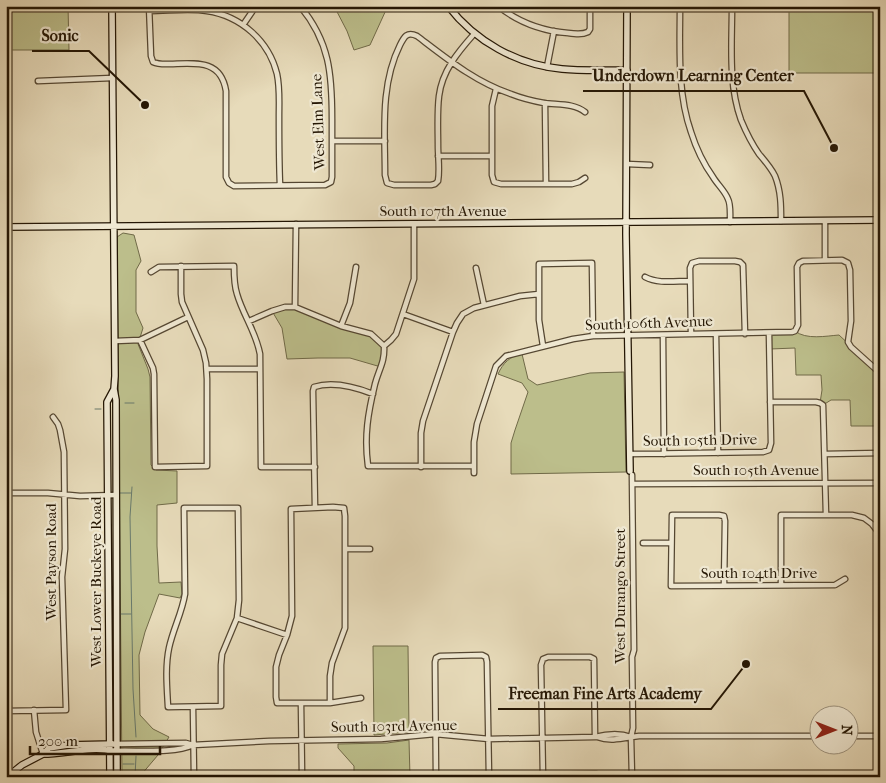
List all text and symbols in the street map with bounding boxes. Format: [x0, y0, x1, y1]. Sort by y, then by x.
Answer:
callout: Sonic [32, 20, 89, 51]
text: Sonic [41, 26, 79, 45]
callout: Underdown Learning Center [583, 60, 804, 91]
text: Underdown Learning Center [591, 66, 795, 86]
street label: West Elm Lane [307, 73, 329, 171]
street label: South 107th Avenue [380, 202, 507, 220]
street label: South 106th Avenue [585, 312, 714, 334]
street label: South 105th Drive [643, 430, 758, 450]
street label: South 105th Avenue [693, 461, 820, 479]
street label: West Lower Buckeye Road [87, 496, 105, 668]
street label: West Payson Road [42, 503, 60, 622]
street label: West Durango Street [611, 528, 629, 665]
street label: South 104th Drive [701, 564, 818, 582]
callout: Freeman Fine Arts Academy [498, 678, 711, 709]
text: Freeman Fine Arts Academy [507, 684, 703, 704]
north arrow [808, 706, 858, 756]
street label: South 103rd Avenue [331, 716, 458, 736]
scale bar [30, 723, 160, 755]
text: N [838, 725, 855, 736]
text: 200 m [38, 732, 78, 750]

